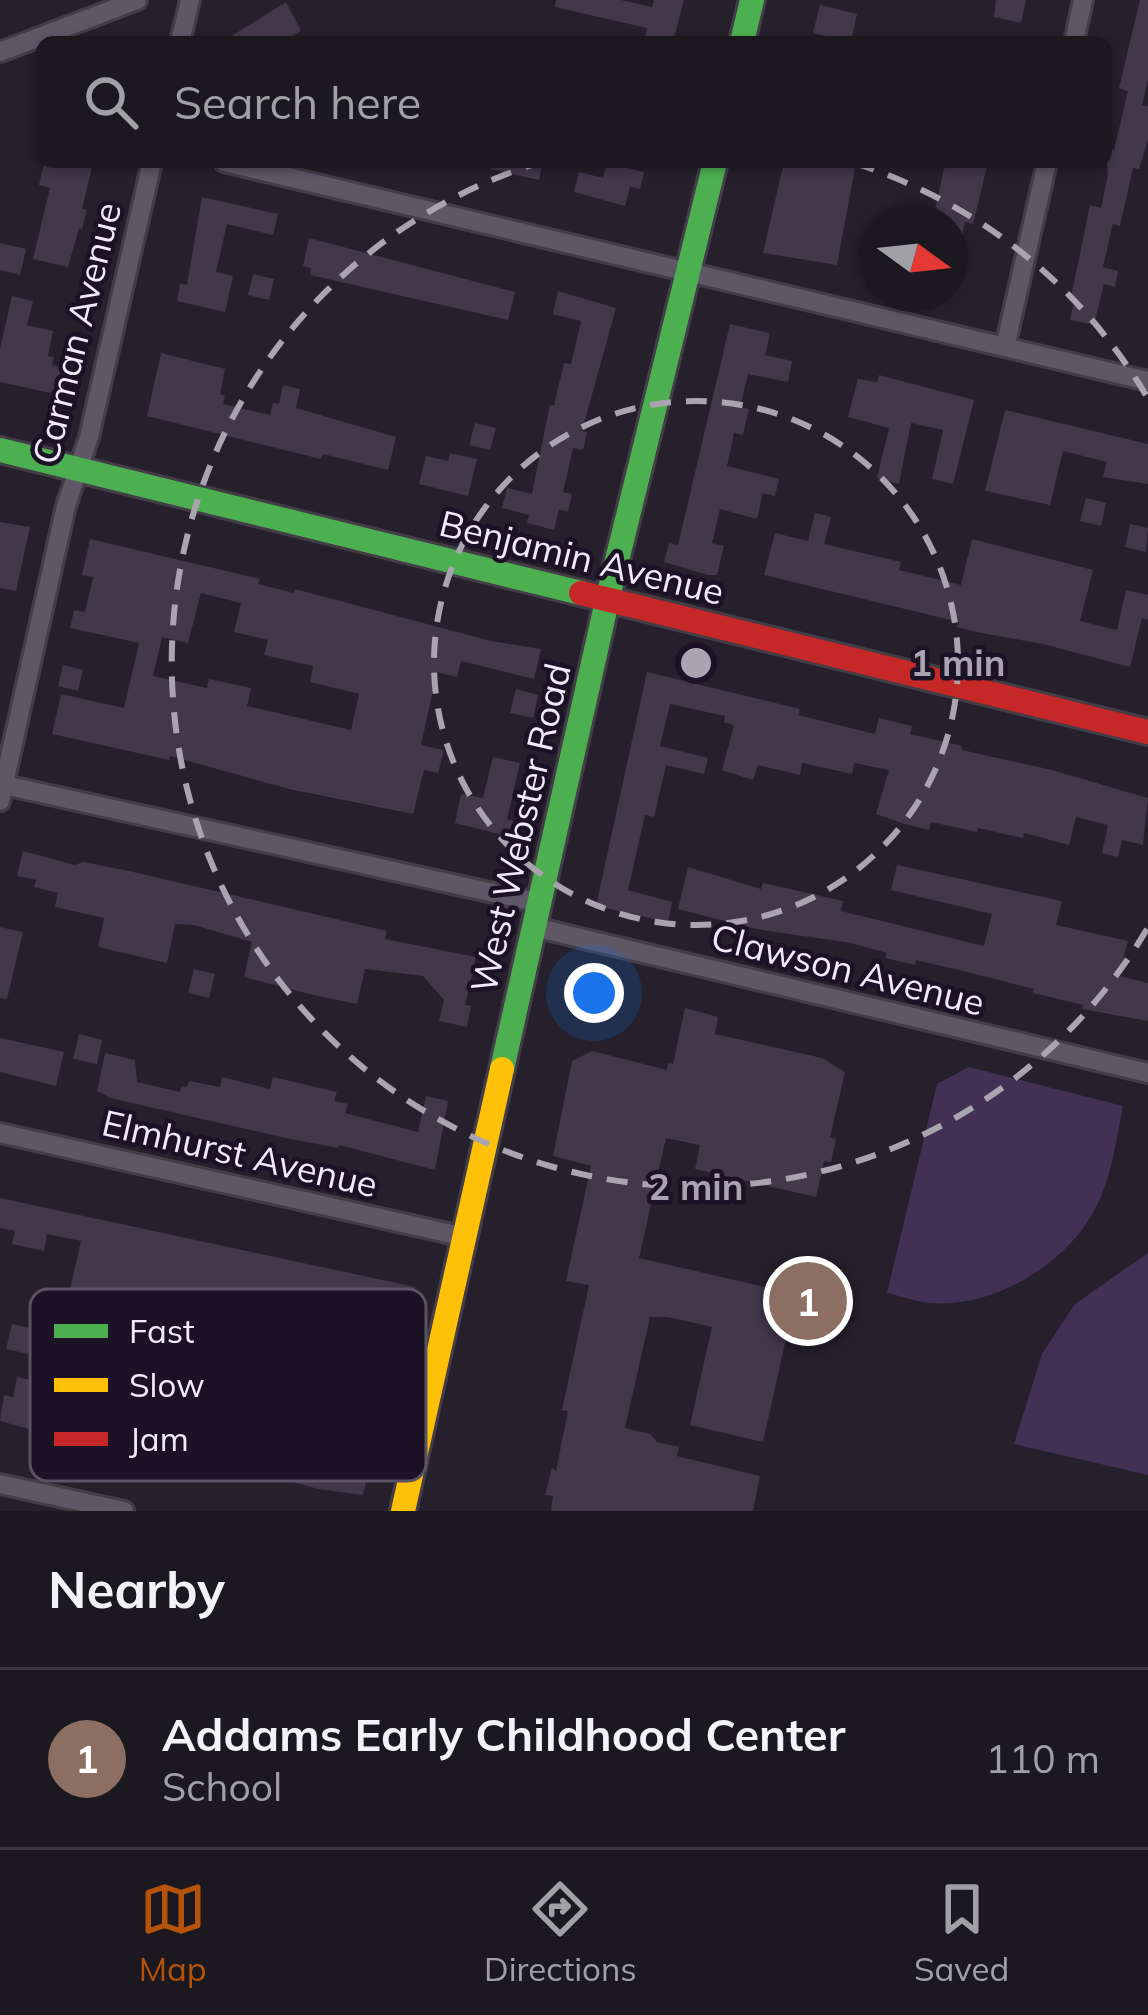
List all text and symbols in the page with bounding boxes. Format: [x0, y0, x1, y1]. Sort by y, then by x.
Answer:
search box [36, 36, 1112, 168]
icon: search [78, 69, 144, 135]
text: Search here [174, 74, 421, 130]
street label: Carman Avenue [22, 198, 130, 468]
north arrow [860, 204, 968, 312]
street label: Benjamin Avenue [435, 500, 729, 614]
text: 1 min [911, 640, 1005, 685]
centre of rings [675, 642, 717, 684]
street label: West Webster Road [460, 659, 580, 997]
street label: Clawson Avenue [707, 913, 989, 1025]
your location [564, 963, 624, 1023]
street label: Elmhurst Avenue [98, 1099, 382, 1207]
text: 2 min [649, 1164, 743, 1209]
pin: 1 [769, 1256, 847, 1346]
legend [30, 1289, 426, 1481]
text: Fast [129, 1310, 194, 1351]
text: Slow [129, 1364, 205, 1405]
text: Jam [129, 1418, 189, 1459]
text: Nearby [48, 1557, 225, 1621]
text: Addams Early Childhood Center [162, 1706, 845, 1762]
text: 1 [75, 1734, 99, 1783]
text: 110 m [985, 1734, 1100, 1783]
text: School [162, 1762, 282, 1811]
tab: Map [139, 1876, 207, 1989]
tab: Directions [484, 1876, 637, 1989]
tab: Saved [914, 1876, 1009, 1989]

